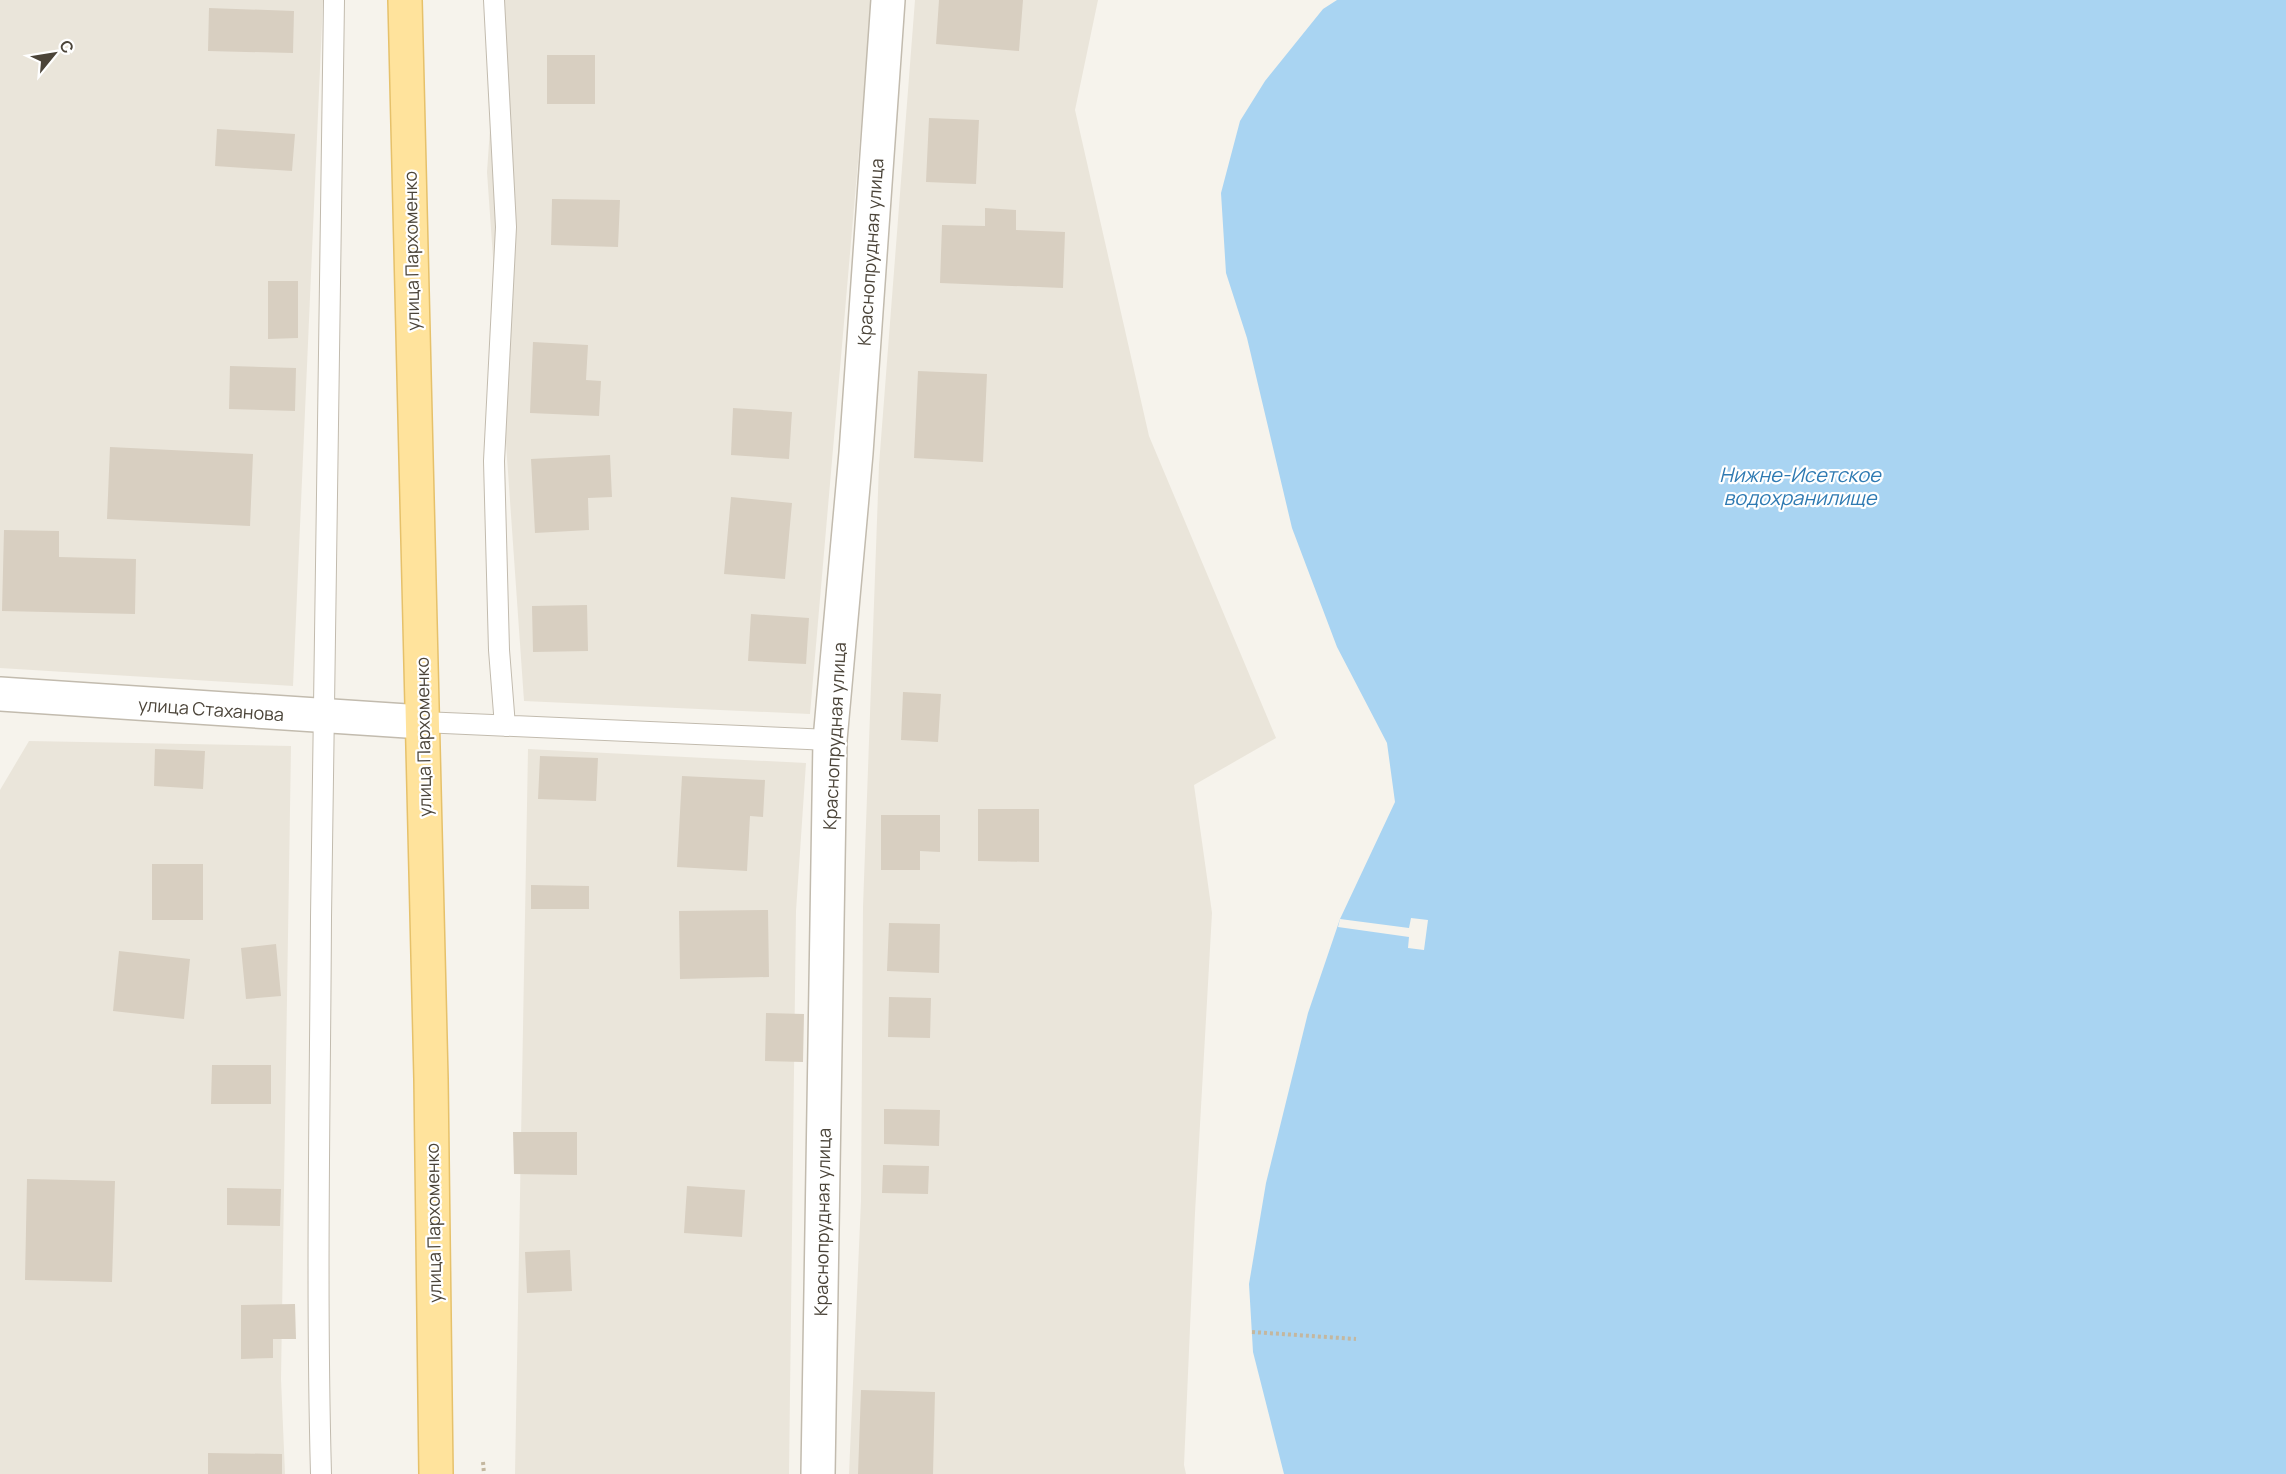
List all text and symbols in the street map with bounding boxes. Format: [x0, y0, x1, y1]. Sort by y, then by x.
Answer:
north arrow [24, 24, 84, 84]
text: С [55, 36, 80, 57]
street label: Краснопрудная улица [851, 157, 889, 347]
street label: улица Пархоменко [398, 171, 424, 331]
water label: Нижне-Исетское водохранилище [1719, 461, 1882, 511]
street label: Краснопрудная улица [817, 641, 851, 831]
street label: улица Пархоменко [410, 657, 436, 817]
street label: улица Стаханова [137, 692, 285, 726]
street label: Краснопрудная улица [808, 1128, 836, 1316]
street label: улица Пархоменко [420, 1143, 446, 1303]

